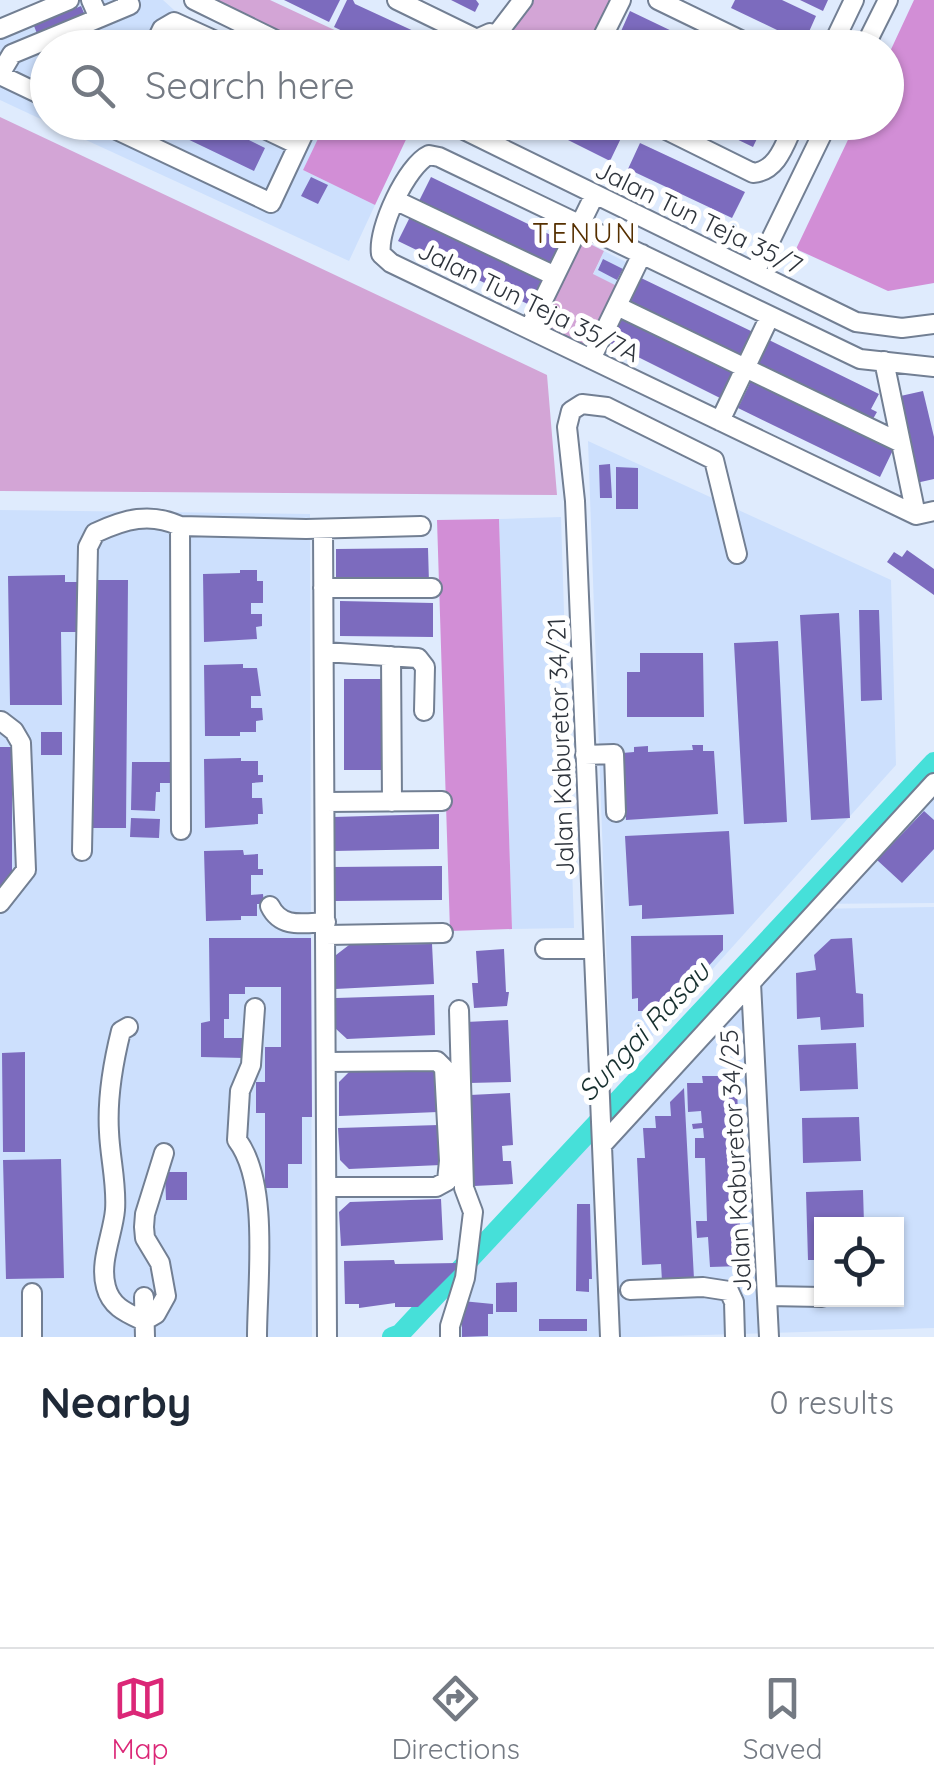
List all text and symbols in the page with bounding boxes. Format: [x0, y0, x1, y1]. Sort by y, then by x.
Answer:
search box [30, 30, 904, 140]
icon: search [65, 58, 120, 113]
text: Search here [145, 61, 355, 109]
street label: Jalan Tun Teja 35/7 [590, 153, 808, 281]
district label: TENUN [532, 215, 638, 250]
street label: Jalan Tun Teja 35/7A [413, 234, 645, 368]
street label: Jalan Kaburetor 34/21 [540, 617, 580, 877]
water label: Sungai Rasau [570, 953, 718, 1108]
street label: Jalan Kaburetor 34/25 [713, 1029, 757, 1293]
map controls [814, 1217, 904, 1307]
button: locate [814, 1217, 904, 1307]
text: Nearby [40, 1376, 191, 1429]
text: 0 results [770, 1382, 894, 1422]
tab: Map [111, 1671, 169, 1766]
tab: Directions [391, 1671, 520, 1766]
tab: Saved [743, 1671, 823, 1766]

